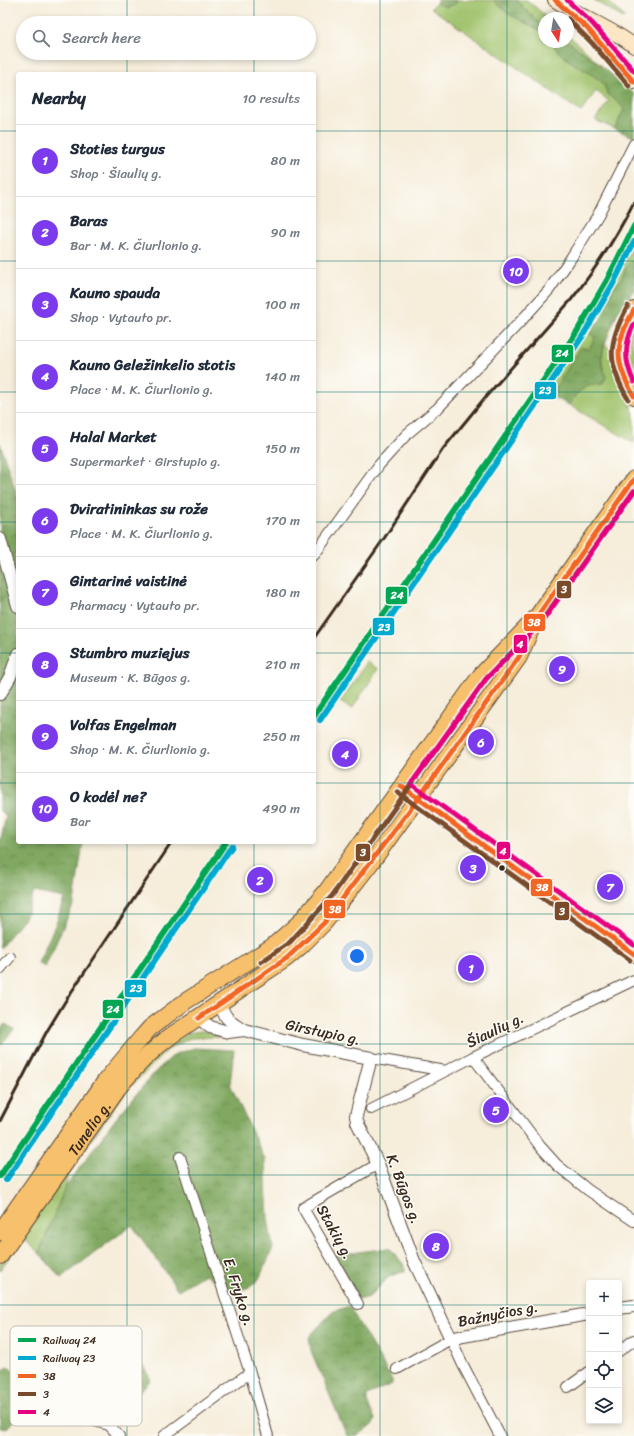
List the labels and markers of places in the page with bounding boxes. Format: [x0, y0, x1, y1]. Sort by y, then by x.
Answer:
pin: 10 [503, 256, 529, 286]
pin: 9 [549, 654, 575, 684]
pin: 6 [468, 727, 494, 757]
pin: 4 [332, 739, 358, 769]
pin: 3 [460, 853, 486, 883]
unlabelled marker [497, 863, 507, 873]
pin: 2 [247, 865, 273, 895]
pin: 7 [597, 872, 623, 902]
pin: 1 [458, 953, 484, 983]
pin: 5 [483, 1095, 509, 1125]
pin: 8 [423, 1231, 449, 1261]

